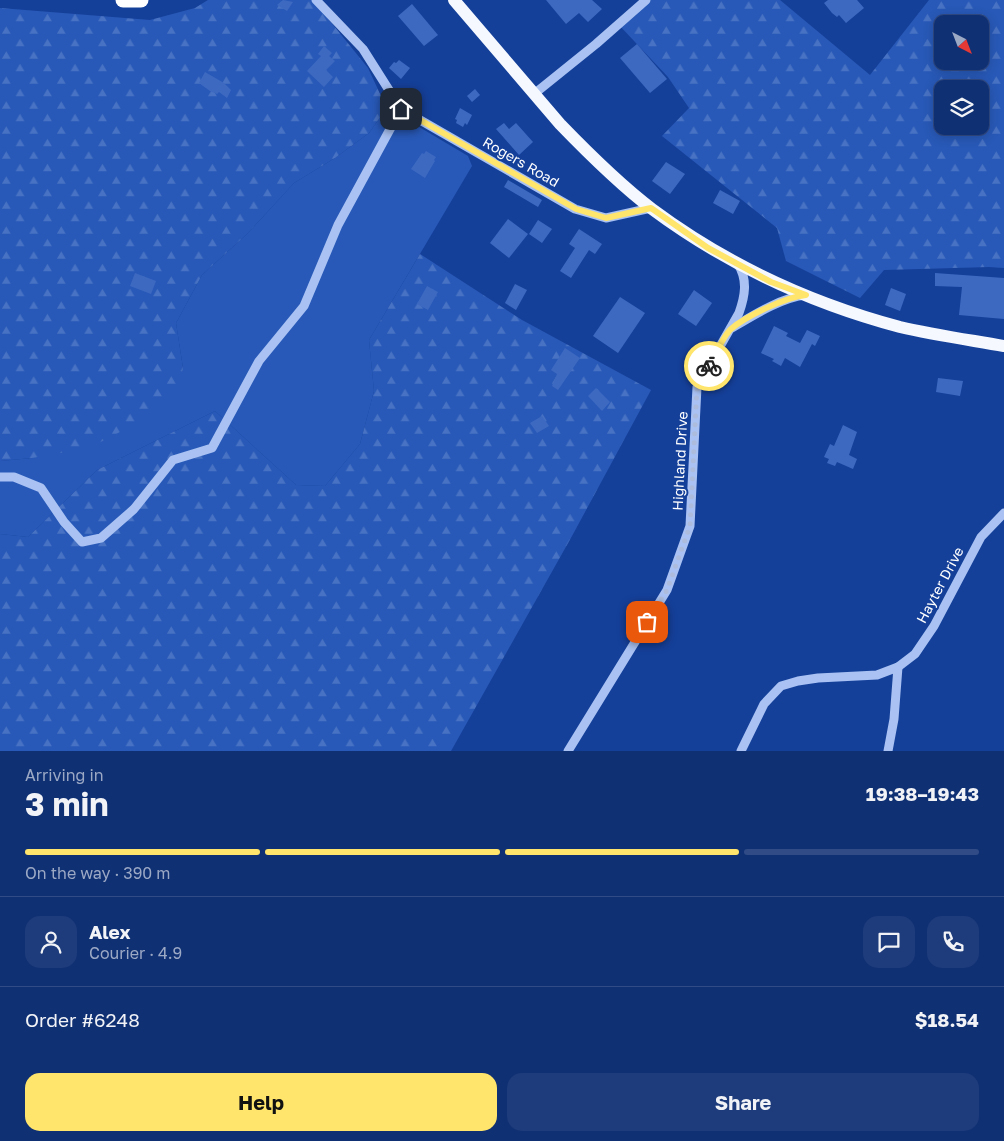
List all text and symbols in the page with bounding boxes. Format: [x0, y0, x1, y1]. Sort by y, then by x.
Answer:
north arrow [934, 15, 989, 70]
map controls [934, 15, 989, 135]
button: layers [934, 80, 989, 135]
pin [380, 88, 422, 130]
icon: home [387, 95, 415, 123]
street label: Rogers Road [480, 133, 562, 190]
courier [684, 341, 734, 391]
icon: bike [695, 352, 723, 380]
street label: Highland Drive [668, 411, 691, 511]
street label: Hayter Drive [912, 544, 967, 626]
pin [626, 601, 668, 643]
icon: bag [633, 608, 661, 636]
text: Arriving in [25, 765, 104, 785]
text: 19:38–19:43 [866, 782, 979, 805]
text: 3 min [25, 785, 109, 823]
text: On the way · 390 m [25, 863, 170, 883]
button: person [25, 916, 77, 968]
button: chat [863, 916, 915, 968]
button: phone [927, 916, 979, 968]
text: Alex [89, 920, 130, 943]
text: Courier · 4.9 [89, 943, 182, 963]
text: Order #6248 [25, 1008, 140, 1031]
text: $18.54 [915, 1008, 979, 1031]
button: Help [25, 1073, 497, 1131]
button: Share [507, 1073, 979, 1131]

